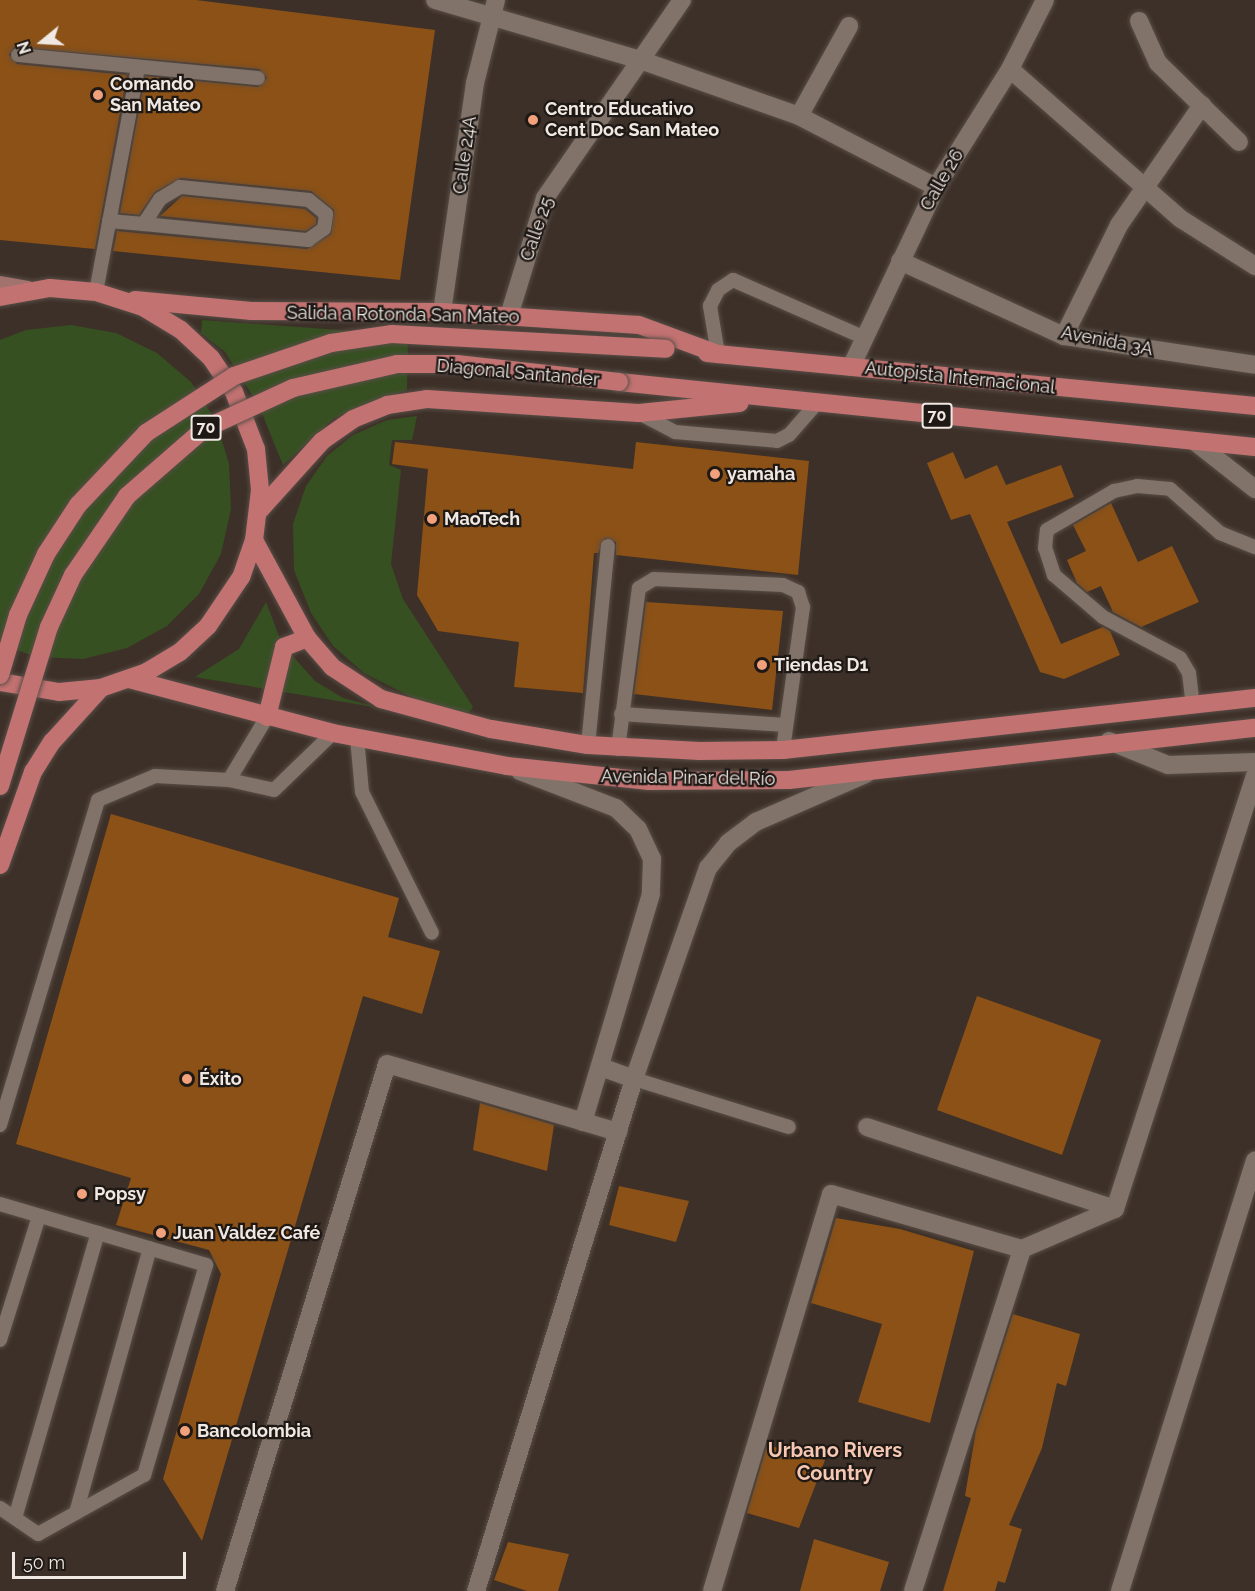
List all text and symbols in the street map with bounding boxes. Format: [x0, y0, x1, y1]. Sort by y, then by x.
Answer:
north arrow [12, 12, 72, 72]
text: N [13, 39, 35, 56]
place label: Comando San Mateo [110, 74, 201, 116]
marker: Comando San Mateo [91, 88, 105, 102]
place label: Centro Educativo Cent Doc San Mateo [545, 99, 719, 142]
marker: Centro Educativo Cent Doc San Mateo [526, 113, 540, 127]
street label: Calle 24A [449, 115, 481, 195]
street label: Calle 26 [916, 145, 968, 215]
street label: Calle 25 [516, 194, 558, 264]
street label: Salida a Rotonda San Mateo [287, 302, 519, 328]
street label: Avenida 3A [1059, 322, 1155, 360]
street label: Diagonal Santander [435, 355, 601, 391]
street label: Autopista Internacional [864, 357, 1056, 399]
road number: 70 [920, 403, 954, 429]
road number: 70 [190, 415, 222, 441]
place label: yamaha [727, 463, 795, 485]
marker: yamaha [708, 467, 722, 481]
place label: MaoTech [444, 508, 520, 530]
marker: MaoTech [425, 512, 439, 526]
place label: Tiendas D1 [774, 654, 868, 676]
marker: Tiendas D1 [755, 658, 769, 672]
street label: Avenida Pinar del Río [600, 766, 776, 790]
place label: Éxito [199, 1068, 242, 1090]
marker: Éxito [180, 1072, 194, 1086]
place label: Popsy [94, 1183, 146, 1205]
marker: Popsy [75, 1187, 89, 1201]
place label: Juan Valdez Café [173, 1222, 321, 1244]
marker: Juan Valdez Café [154, 1226, 168, 1240]
place label: Bancolombia [197, 1420, 311, 1442]
marker: Bancolombia [178, 1424, 192, 1438]
district label: Urbano Rivers Country [768, 1438, 902, 1485]
scale bar [15, 1540, 189, 1578]
text: 50 m [23, 1552, 65, 1573]

